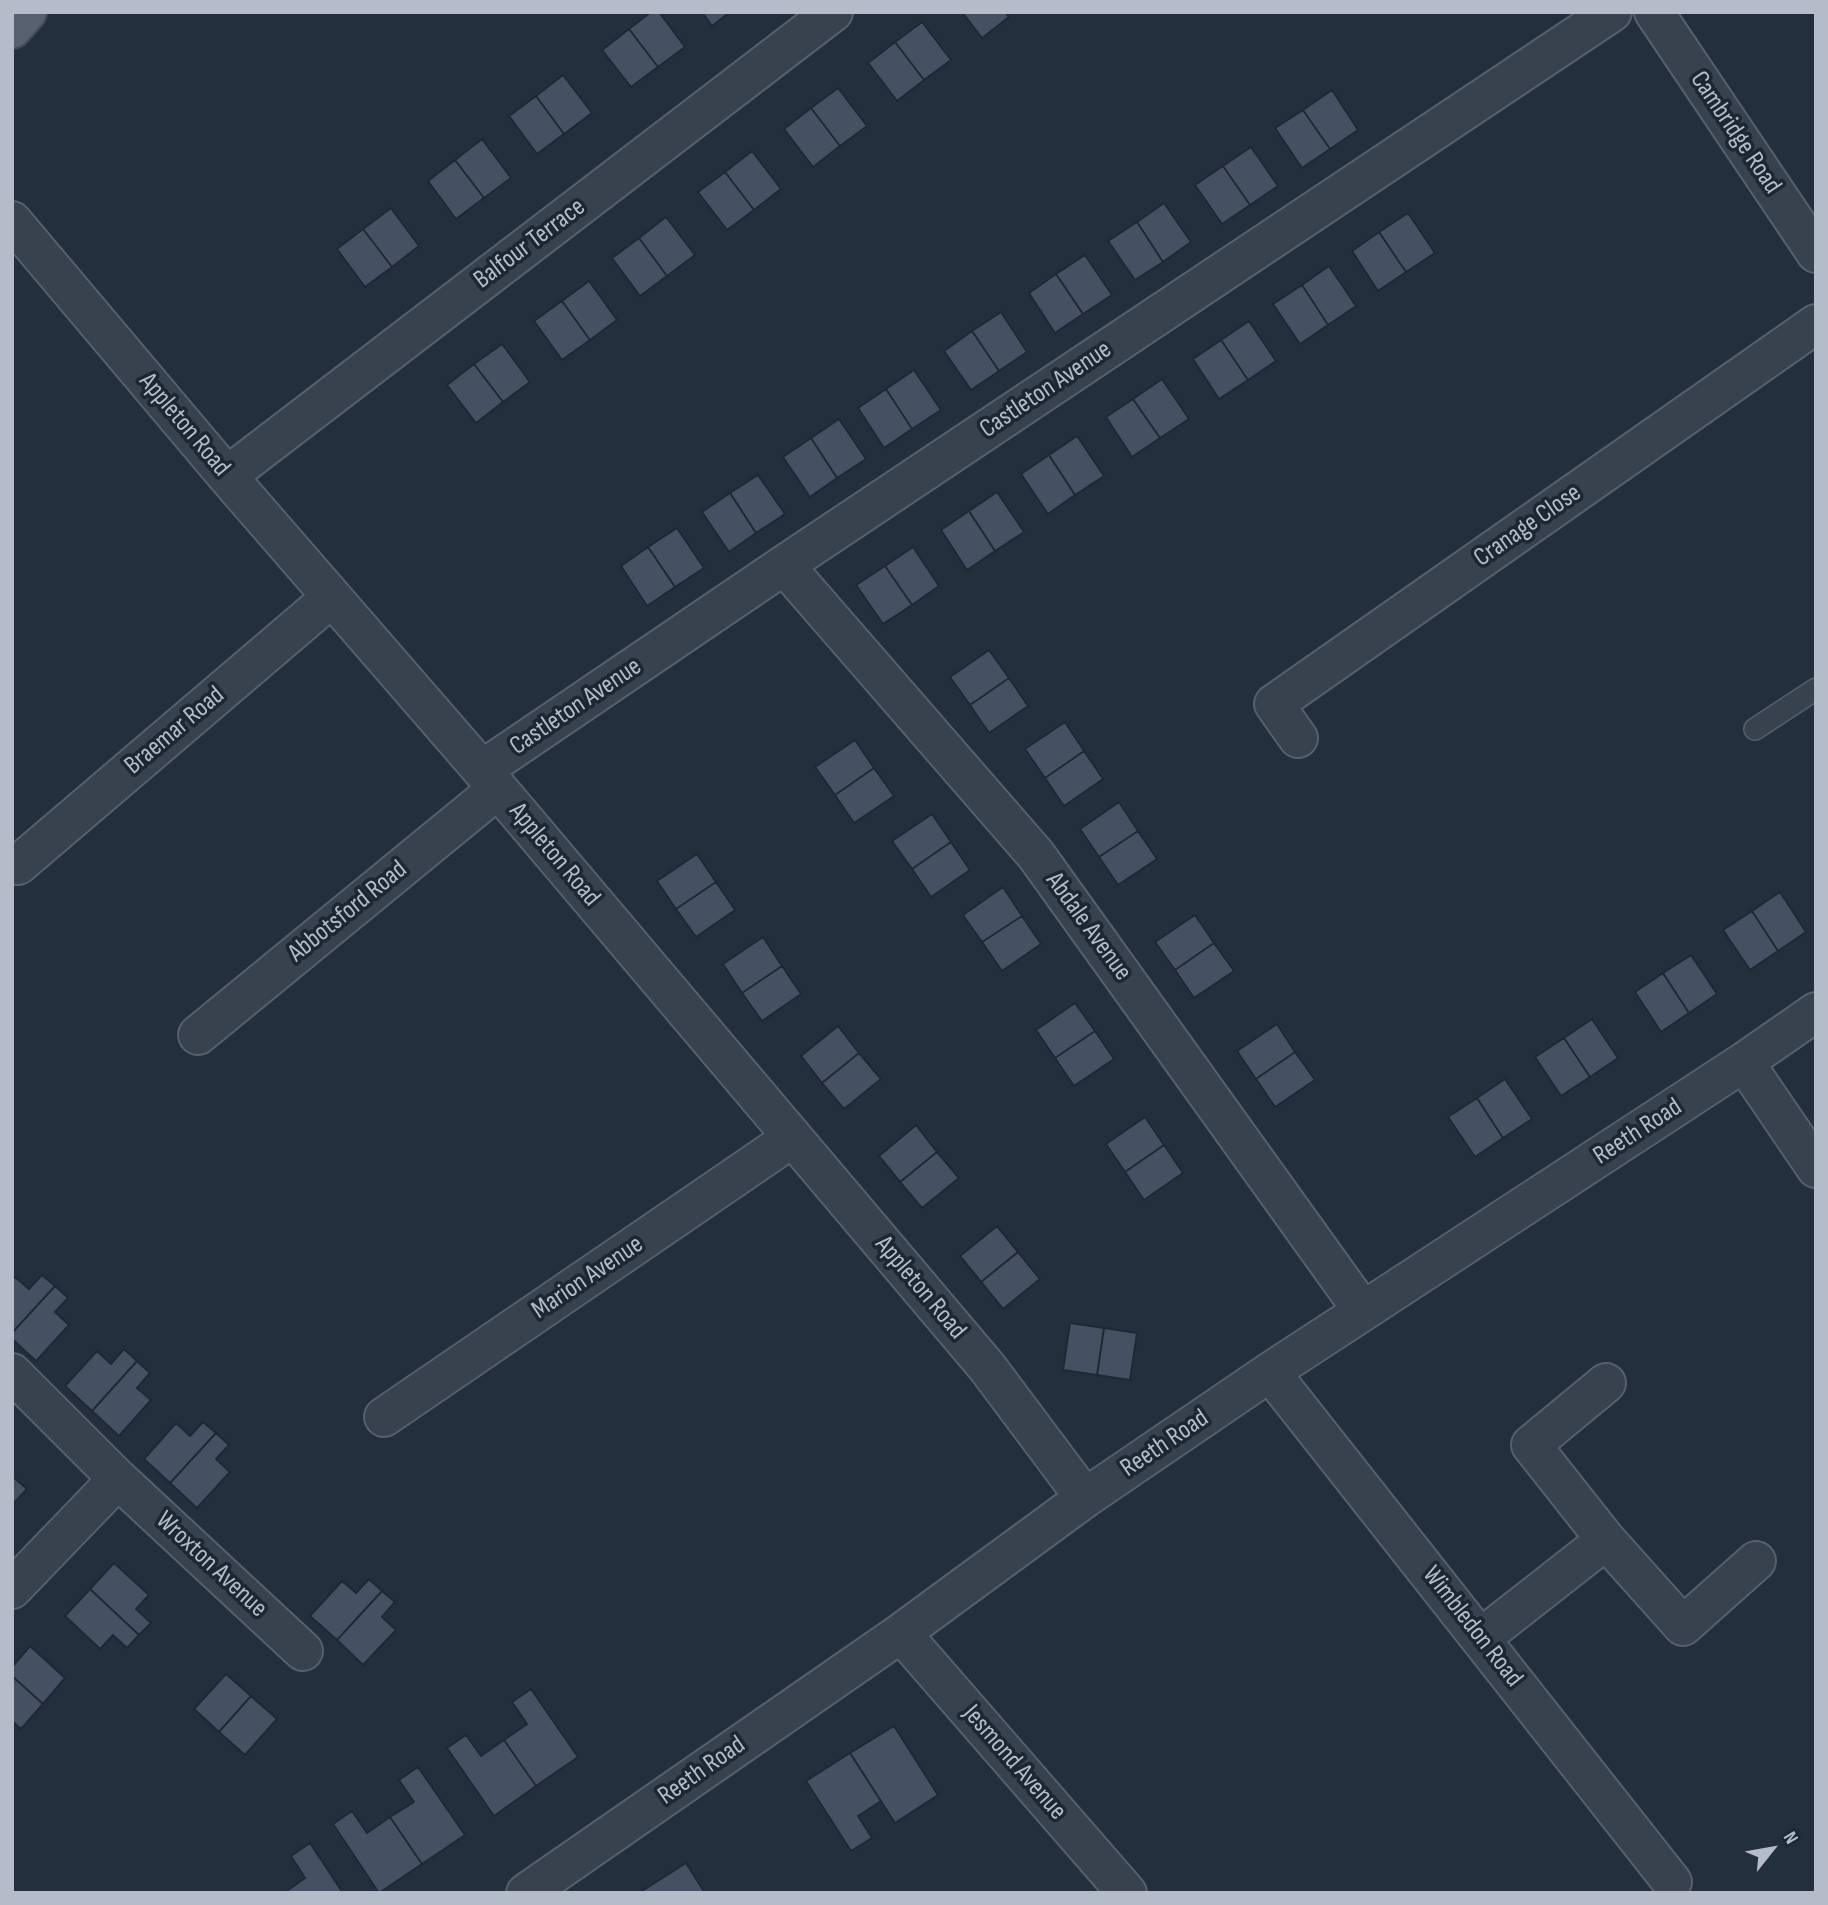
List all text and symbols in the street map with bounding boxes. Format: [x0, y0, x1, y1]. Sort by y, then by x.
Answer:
street label: Cambridge Road [1683, 66, 1787, 200]
street label: Balfour Terrace [468, 192, 592, 296]
street label: Castleton Avenue [974, 335, 1118, 445]
street label: Appleton Road [132, 367, 236, 483]
street label: Cranage Close [1468, 478, 1588, 574]
street label: Castleton Avenue [504, 652, 648, 762]
street label: Braemar Road [119, 680, 231, 782]
street label: Appleton Road [502, 797, 606, 913]
street label: Abbotsford Road [282, 855, 414, 969]
street label: Abdale Avenue [1038, 867, 1138, 987]
street label: Reeth Road [1588, 1092, 1688, 1172]
street label: Marion Avenue [526, 1229, 650, 1327]
street label: Appleton Road [868, 1230, 972, 1346]
street label: Reeth Road [1115, 1403, 1215, 1485]
street label: Wroxton Avenue [149, 1505, 273, 1625]
street label: Wimbledon Road [1415, 1560, 1529, 1694]
street label: Jesmond Avenue [956, 1699, 1072, 1827]
street label: Reeth Road [652, 1730, 752, 1812]
north arrow [1737, 1814, 1807, 1884]
text: N [1778, 1828, 1803, 1848]

